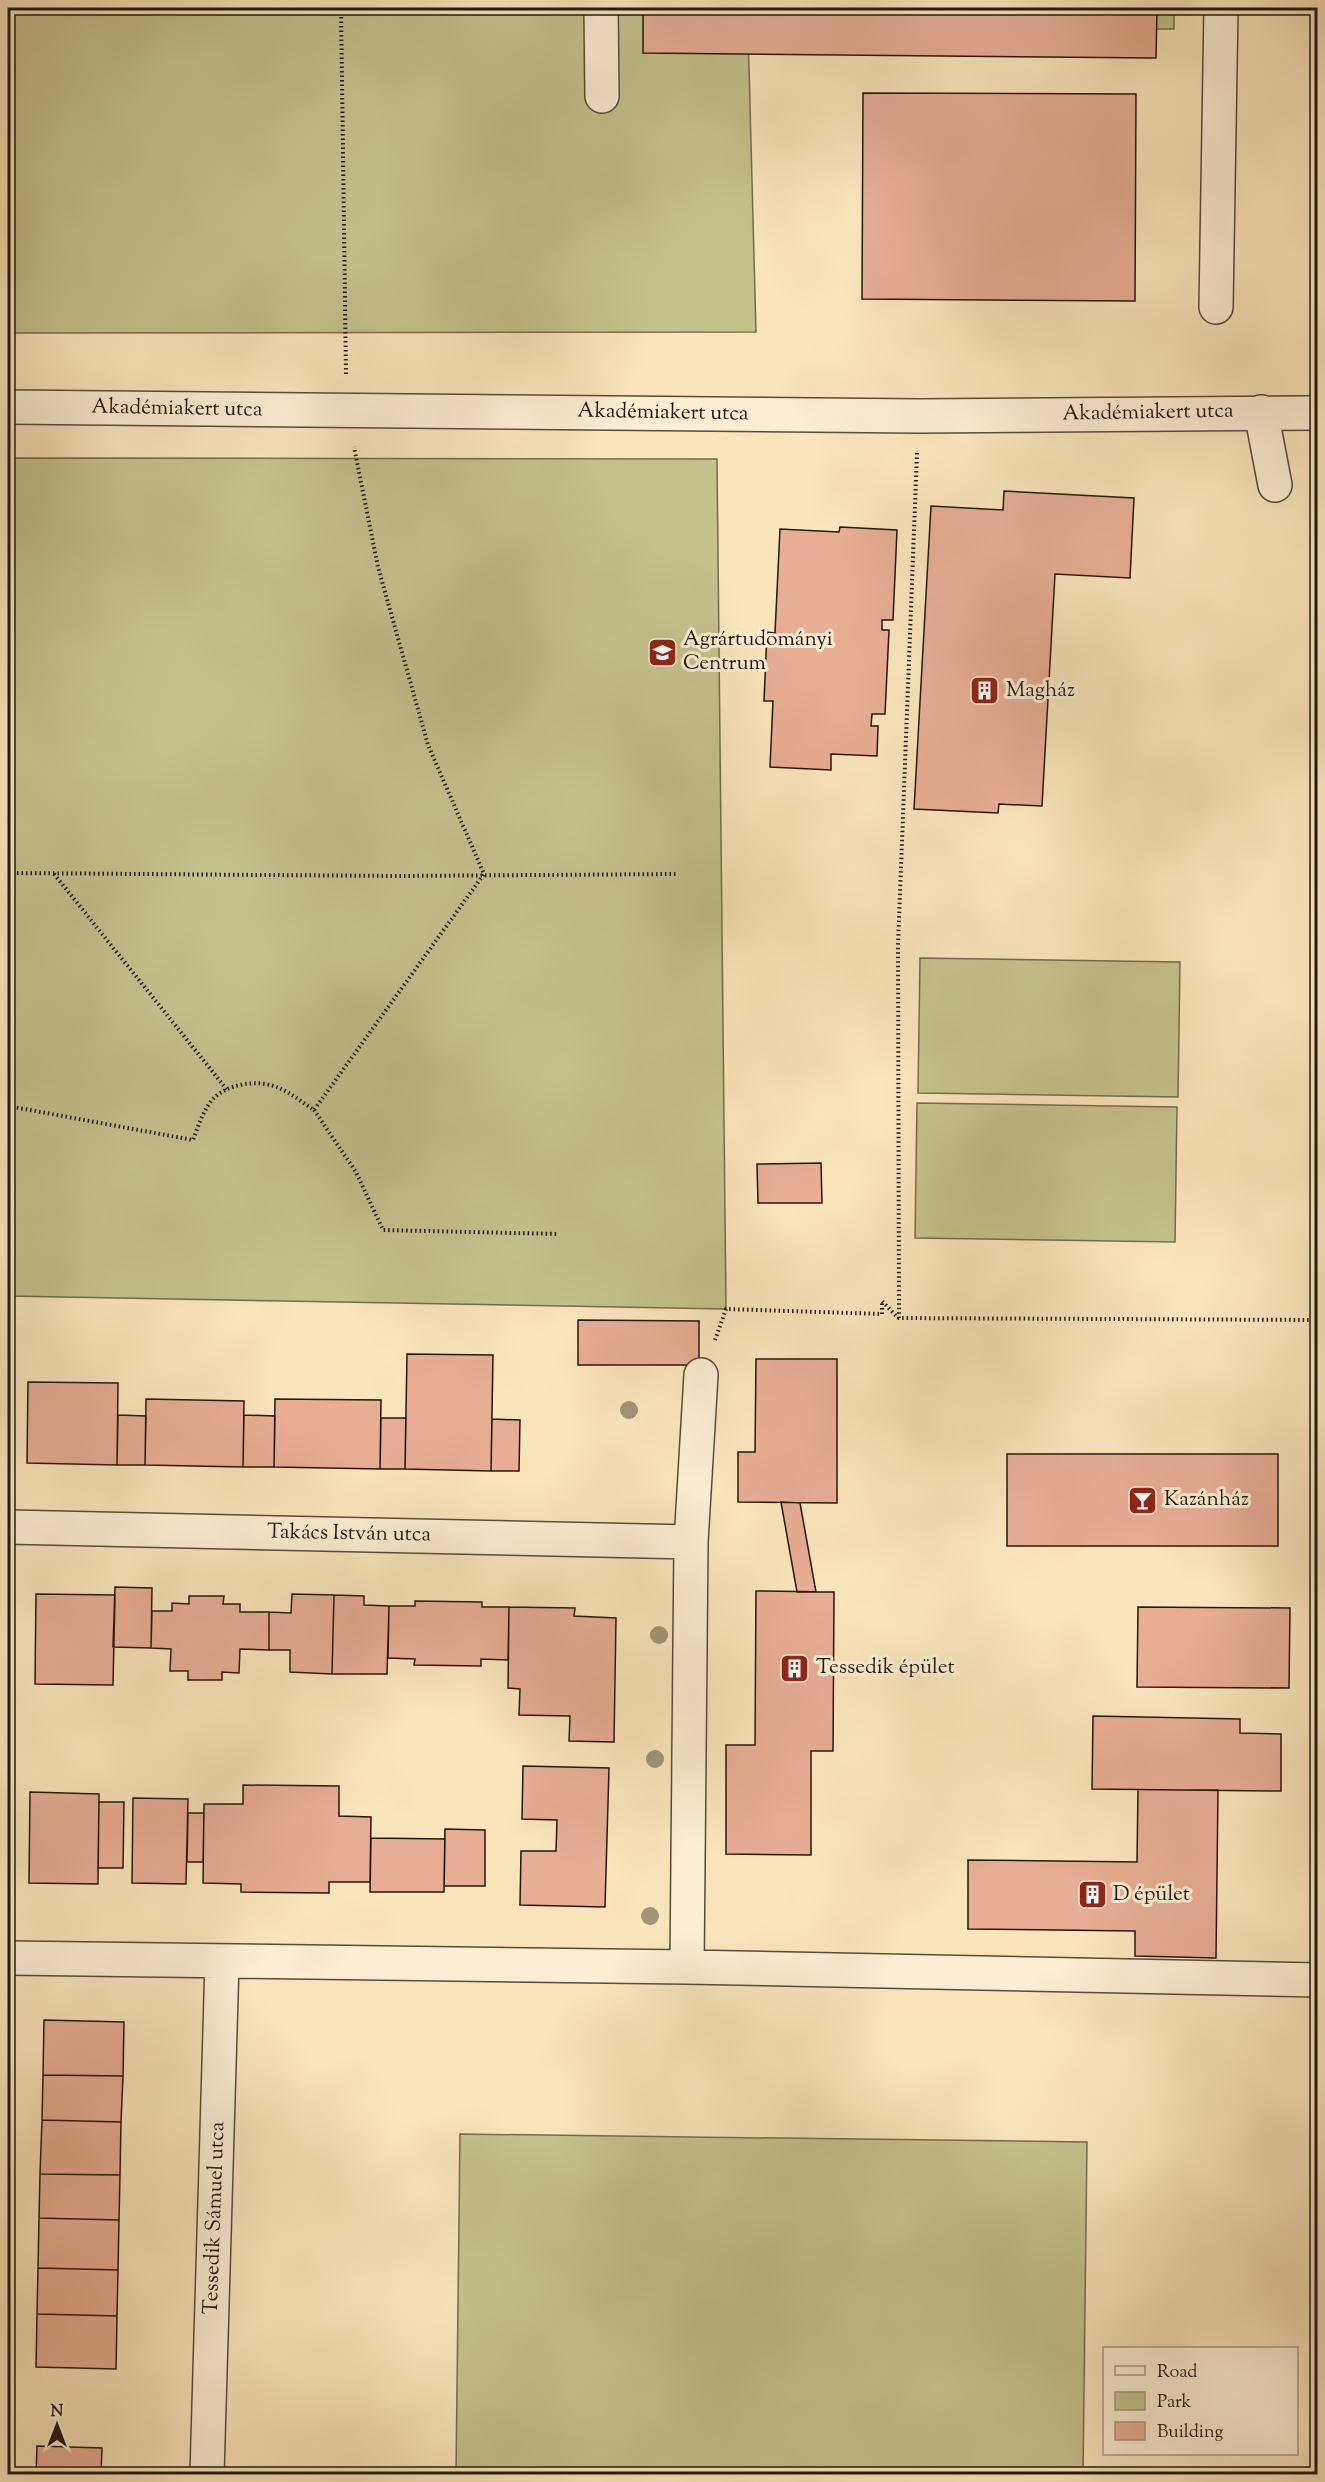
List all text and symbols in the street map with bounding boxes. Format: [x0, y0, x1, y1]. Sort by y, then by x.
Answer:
street label: Akadémiakert utca [91, 393, 263, 425]
street label: Akadémiakert utca [577, 397, 749, 429]
street label: Akadémiakert utca [1062, 397, 1234, 429]
place label: Agrártudományi Centrum [683, 625, 833, 679]
school or university icon: Agrártudományi Centrum [646, 636, 678, 668]
building icon: Magház [969, 675, 1001, 707]
place label: Magház [1006, 676, 1075, 706]
bar icon: Kazánház [1127, 1484, 1159, 1516]
place label: Kazánház [1164, 1485, 1249, 1515]
street label: Takács István utca [267, 1518, 432, 1550]
building icon: Tessedik épület [779, 1652, 811, 1684]
place label: Tessedik épület [816, 1653, 955, 1683]
building icon: D épület [1076, 1879, 1108, 1911]
place label: D épület [1113, 1880, 1190, 1910]
street label: Tessedik Sámuel utca [197, 2121, 233, 2315]
legend [1103, 2347, 1298, 2455]
text: Road [1157, 2360, 1197, 2386]
text: Park [1157, 2390, 1192, 2416]
north arrow [27, 2395, 87, 2455]
text: N [51, 2401, 64, 2424]
text: Building [1157, 2420, 1223, 2446]

